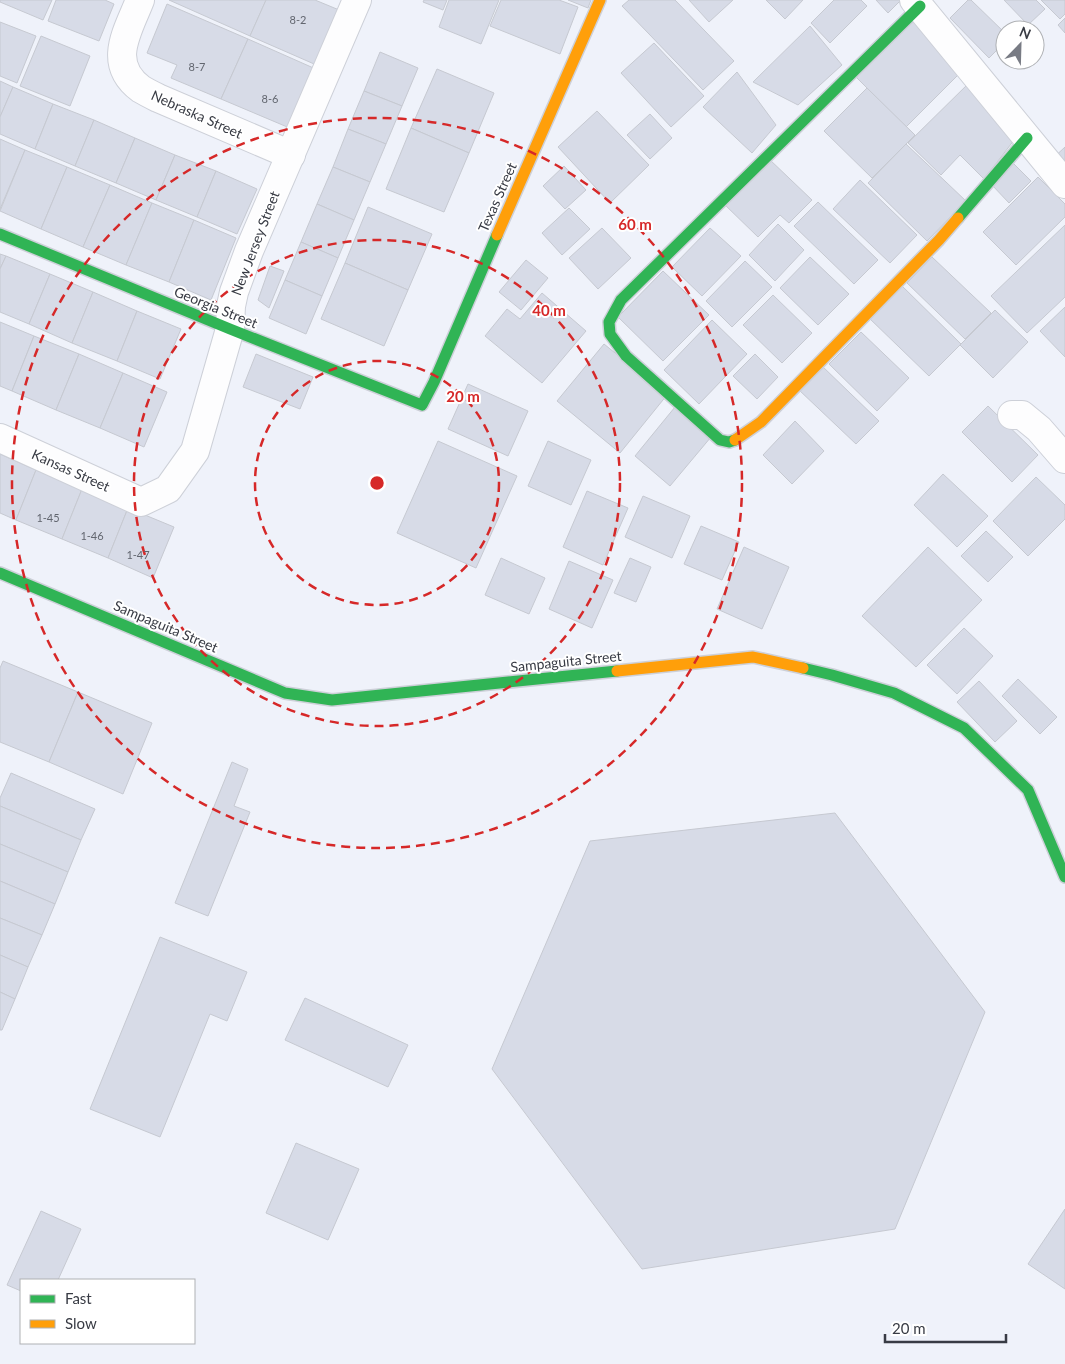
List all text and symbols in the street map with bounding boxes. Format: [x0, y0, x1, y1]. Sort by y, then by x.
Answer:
house number: 8-2 [290, 13, 306, 26]
north arrow [995, 20, 1045, 70]
text: N [1017, 23, 1034, 43]
house number: 8-7 [189, 60, 205, 73]
street label: Nebraska Street [149, 86, 245, 142]
house number: 8-6 [262, 92, 278, 105]
street label: Texas Street [474, 160, 520, 234]
street label: New Jersey Street [227, 188, 283, 298]
text: 60 m [618, 215, 652, 233]
street label: Georgia Street [172, 283, 260, 331]
text: 40 m [532, 301, 566, 319]
text: 20 m [446, 387, 480, 405]
street label: Kansas Street [29, 445, 113, 495]
centre of rings [368, 474, 386, 492]
house number: 1-45 [36, 511, 60, 524]
house number: 1-46 [80, 529, 104, 542]
house number: 1-47 [126, 548, 150, 561]
street label: Sampaguita Street [111, 596, 221, 656]
street label: Sampaguita Street [510, 647, 622, 675]
legend [20, 1279, 195, 1344]
text: Fast [65, 1289, 92, 1307]
scale bar [885, 1312, 1006, 1344]
text: Slow [65, 1314, 97, 1332]
text: 20 m [892, 1319, 926, 1337]

